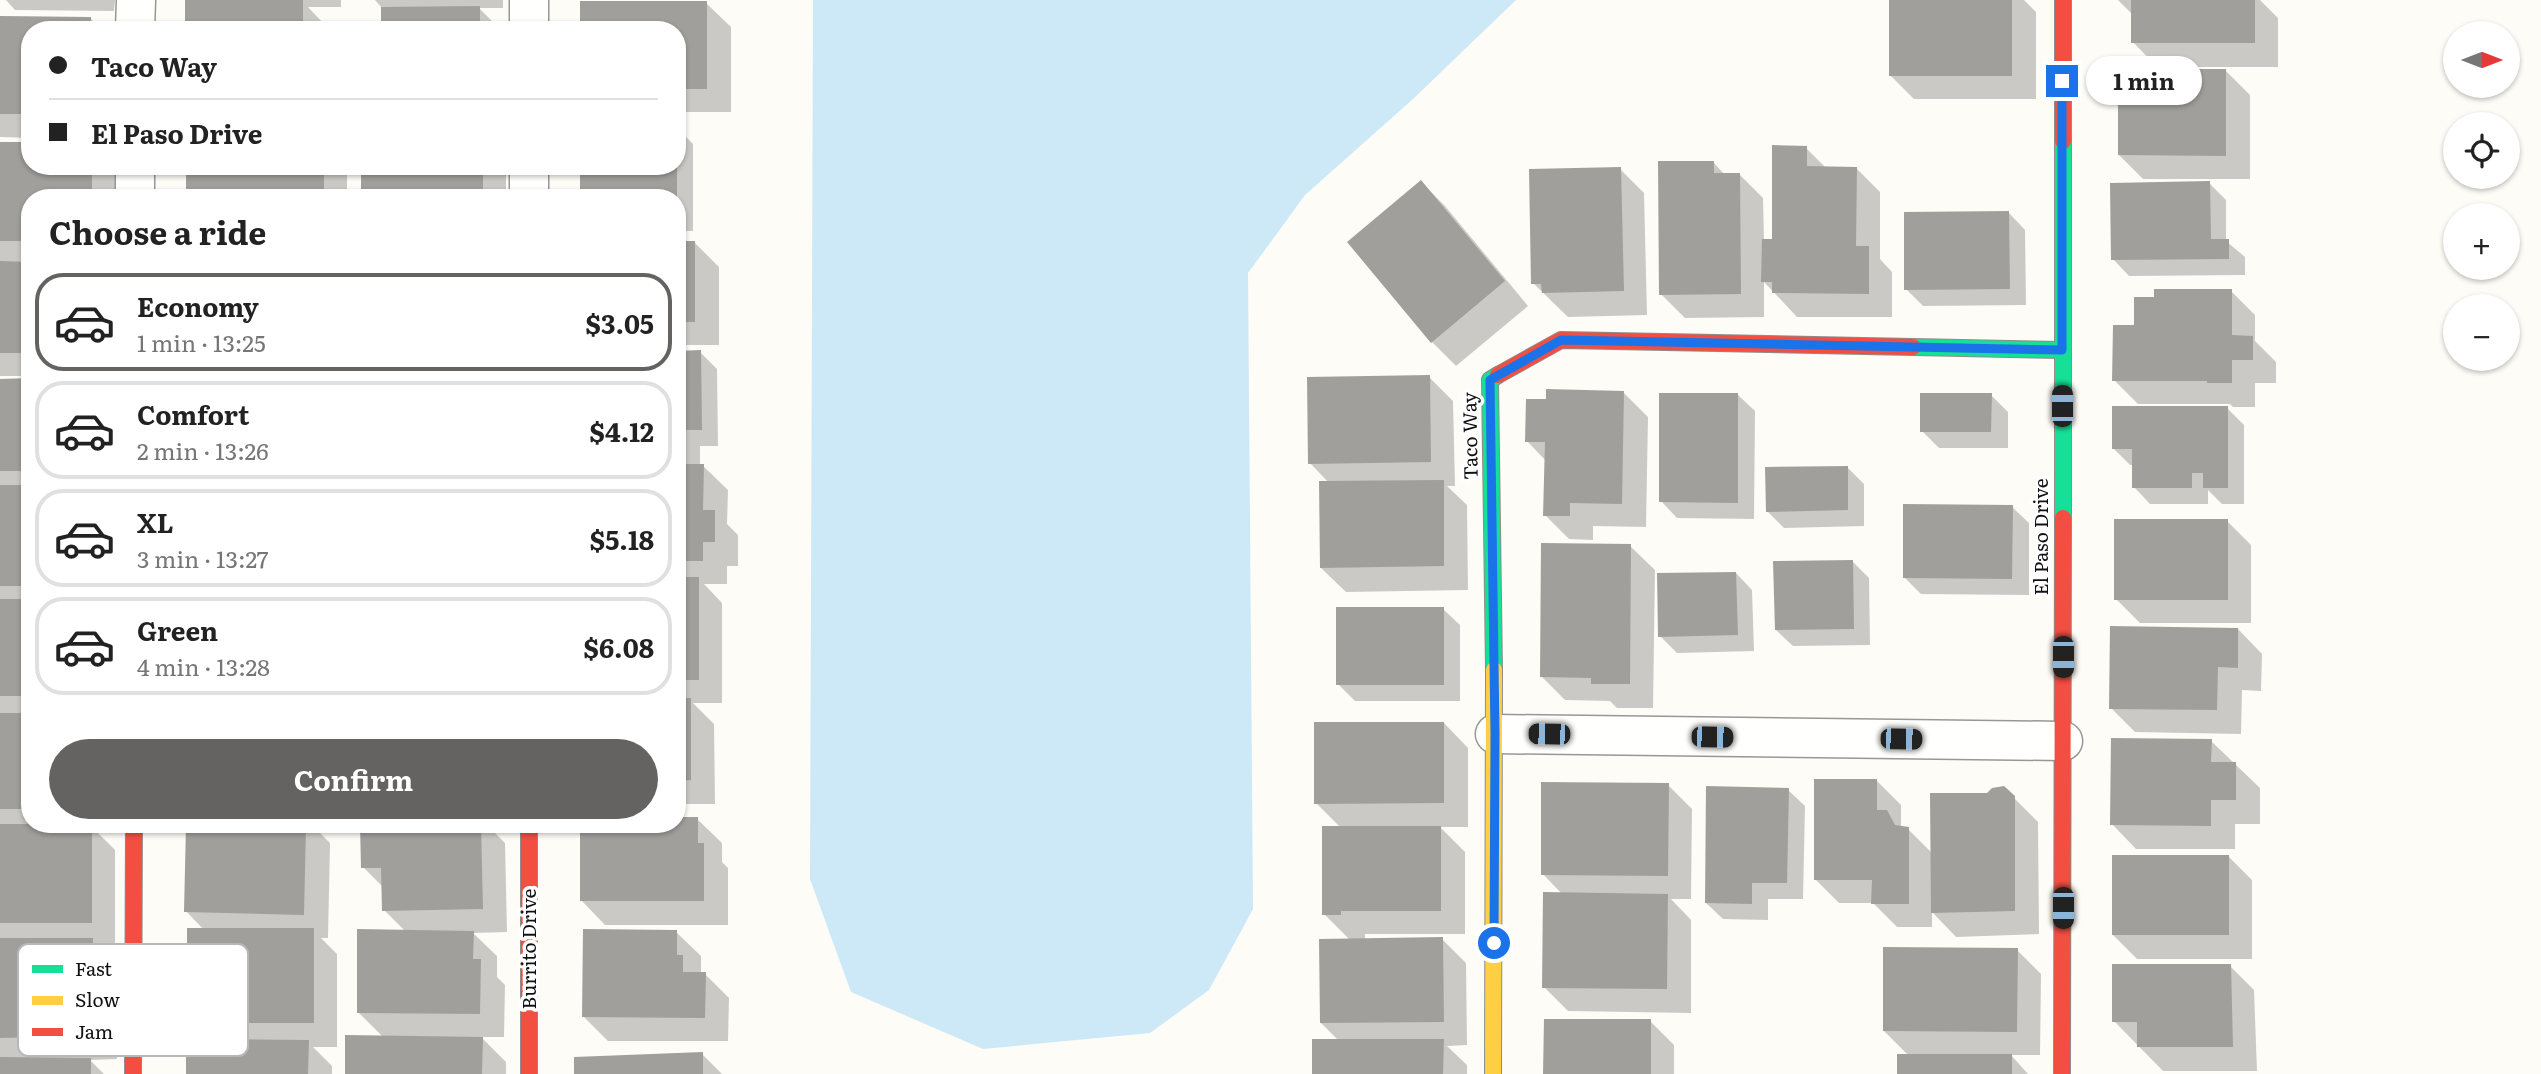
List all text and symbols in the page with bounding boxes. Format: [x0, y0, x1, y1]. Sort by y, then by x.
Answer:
north arrow [2443, 21, 2520, 98]
map controls [2443, 21, 2520, 371]
text: Taco Way [91, 46, 217, 85]
callout: 1 min [2086, 56, 2202, 106]
text: 1 min [2113, 63, 2175, 97]
route end [2046, 65, 2078, 97]
button: locate [2443, 112, 2520, 189]
text: El Paso Drive [91, 113, 262, 152]
button: + [2443, 203, 2520, 280]
text: Choose a ride [49, 207, 266, 255]
text: Economy [137, 286, 259, 325]
icon: car [53, 291, 116, 354]
button: − [2443, 294, 2520, 371]
text: $3.05 [585, 303, 654, 342]
text: 1 min · 13:25 [137, 325, 266, 359]
car [2052, 385, 2073, 427]
street label: Taco Way [1454, 392, 1484, 480]
text: Comfort [137, 394, 249, 433]
icon: car [53, 399, 116, 462]
text: $4.12 [590, 411, 654, 450]
text: 2 min · 13:26 [137, 433, 269, 467]
street label: El Paso Drive [2026, 478, 2054, 596]
text: XL [137, 502, 174, 541]
icon: car [53, 507, 116, 570]
text: $5.18 [590, 519, 654, 558]
text: 3 min · 13:27 [137, 541, 268, 575]
text: Green [137, 610, 218, 649]
icon: car [53, 615, 116, 678]
text: $6.08 [583, 627, 654, 666]
car [2053, 636, 2074, 678]
text: 4 min · 13:28 [137, 649, 270, 683]
car [1528, 723, 1571, 745]
car [1691, 726, 1734, 748]
car [1880, 728, 1923, 750]
button: Confirm [49, 739, 658, 819]
car [2053, 887, 2074, 929]
street label: Burrito Drive [514, 888, 542, 1009]
route start [1478, 927, 1510, 959]
legend [18, 944, 248, 1056]
text: Fast [75, 954, 112, 982]
text: Slow [75, 985, 120, 1013]
text: Jam [75, 1017, 113, 1045]

